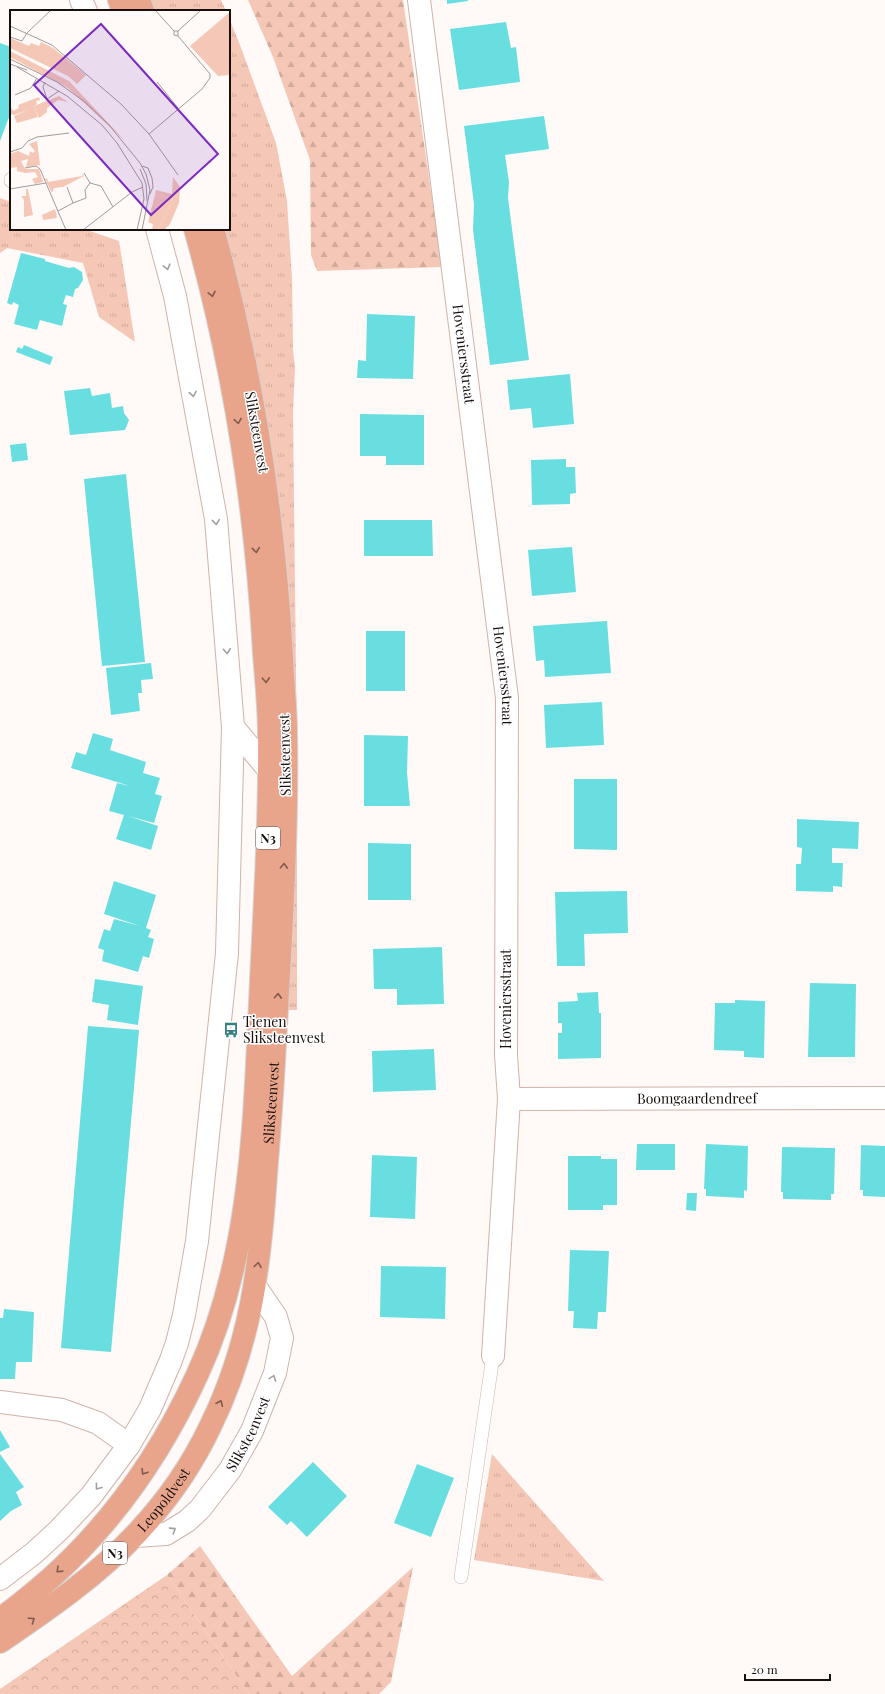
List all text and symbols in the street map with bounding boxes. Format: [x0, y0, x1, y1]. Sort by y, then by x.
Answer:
inset map [10, 10, 230, 230]
one-way arrow [163, 263, 171, 270]
one-way arrow [208, 291, 216, 297]
street label: Hoveniersstraat [448, 303, 480, 406]
street label: Sliksteenvest [241, 390, 274, 475]
one-way arrow [188, 391, 197, 397]
one-way arrow [233, 418, 242, 424]
one-way arrow [211, 519, 220, 525]
one-way arrow [252, 547, 261, 553]
street label: Hoveniersstraat [489, 625, 517, 727]
one-way arrow [222, 648, 231, 654]
one-way arrow [262, 677, 270, 683]
street label: Sliksteenvest [274, 713, 295, 796]
road number: N3 [256, 827, 280, 849]
one-way arrow [280, 863, 288, 869]
street label: Hoveniersstraat [496, 948, 515, 1049]
one-way arrow [273, 993, 282, 999]
place label: Tienen Sliksteenvest [243, 1012, 326, 1047]
bus stop icon: Tienen Sliksteenvest [222, 1021, 240, 1039]
street label: Sliksteenvest [258, 1060, 283, 1144]
street label: Boomgaardendreef [637, 1088, 758, 1108]
one-way arrow [253, 1262, 262, 1268]
one-way arrow [268, 1374, 277, 1381]
street label: Sliksteenvest [221, 1392, 274, 1475]
one-way arrow [216, 1400, 224, 1407]
street label: Leopoldvest [133, 1463, 194, 1536]
one-way arrow [141, 1468, 148, 1475]
one-way arrow [96, 1483, 103, 1490]
one-way arrow [168, 1528, 175, 1535]
road number: N3 [103, 1542, 127, 1564]
one-way arrow [56, 1565, 64, 1573]
one-way arrow [28, 1617, 35, 1625]
scale bar [745, 1656, 830, 1682]
text: 20 m [751, 1661, 778, 1677]

